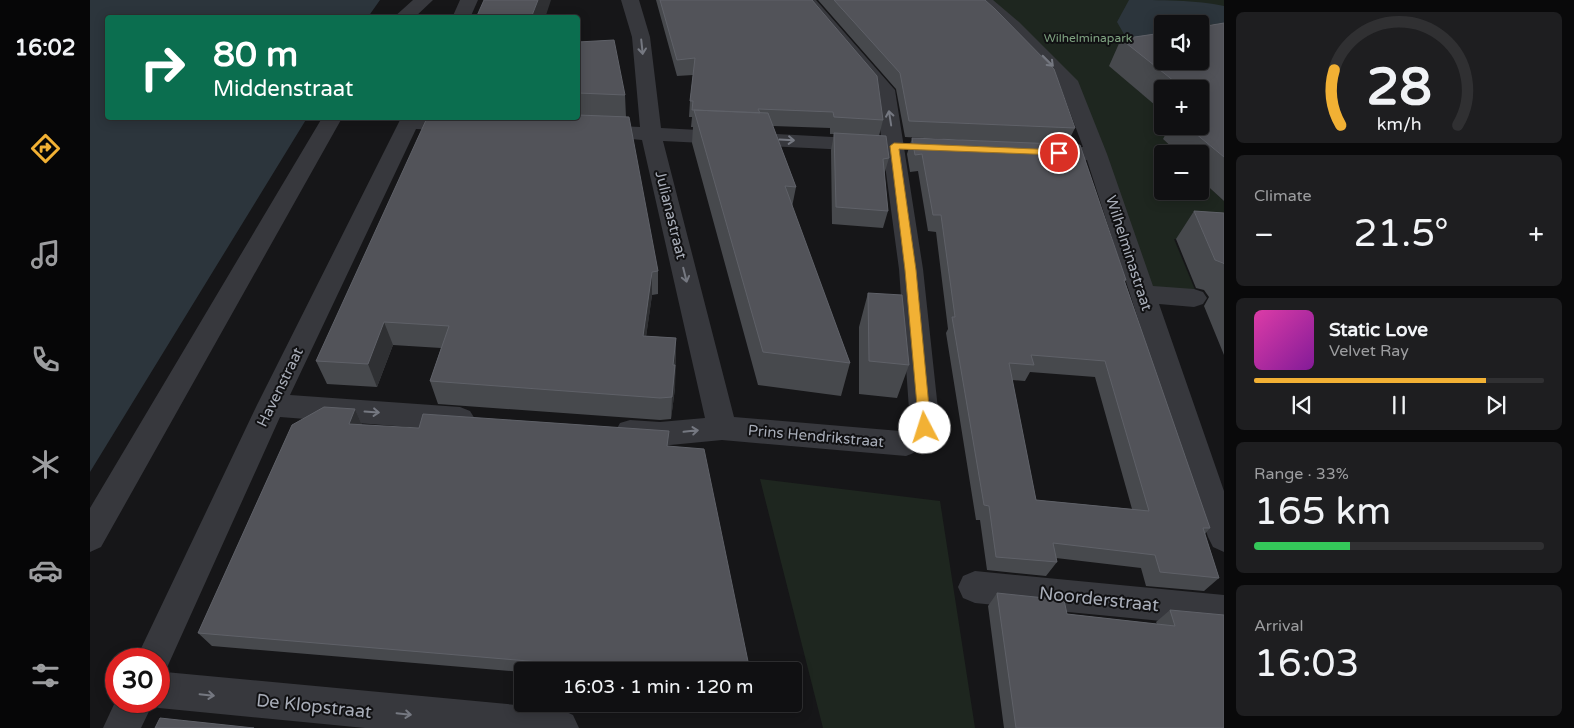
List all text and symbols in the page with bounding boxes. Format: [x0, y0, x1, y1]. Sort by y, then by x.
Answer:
map controls [1154, 15, 1209, 200]
button: sound [1154, 15, 1209, 70]
park label: Wilhelminapark [1044, 31, 1133, 45]
text: 80 m [213, 34, 298, 76]
text: 16:02 [15, 35, 75, 61]
icon: right [130, 35, 195, 100]
one-way arrow [637, 39, 647, 55]
one-way arrow [1041, 54, 1053, 66]
text: 28 [1366, 56, 1432, 119]
text: Middenstraat [213, 76, 353, 102]
button: + [1154, 80, 1209, 135]
one-way arrow [885, 110, 895, 126]
text: km/h [1377, 114, 1421, 135]
icon: directions [28, 131, 63, 166]
pin [1038, 132, 1080, 174]
one-way arrow [779, 136, 795, 145]
icon: arrive [1045, 139, 1073, 167]
button: − [1154, 145, 1209, 200]
street label: Julianastraat [651, 169, 691, 261]
text: Climate [1254, 186, 1312, 206]
street label: Wilhelminastraat [1102, 193, 1156, 313]
text: 21.5° [1354, 211, 1449, 257]
text: − [1254, 218, 1274, 252]
text: + [1528, 218, 1544, 252]
icon: music [28, 237, 63, 272]
one-way arrow [681, 267, 690, 283]
text: Static Love [1329, 319, 1428, 341]
text: Velvet Ray [1329, 341, 1409, 361]
icon: phone [28, 342, 63, 377]
street label: Havenstraat [253, 344, 307, 430]
icon: previous [1288, 391, 1316, 419]
icon: pause [1385, 391, 1413, 419]
icon: next [1482, 391, 1510, 419]
position arrow [898, 401, 950, 453]
one-way arrow [364, 407, 380, 417]
street label: Prins Hendrikstraat [747, 421, 885, 451]
one-way arrow [683, 426, 699, 436]
icon: climate [28, 447, 63, 482]
text: Range · 33% [1254, 464, 1349, 484]
text: 165 km [1254, 489, 1391, 535]
icon: car [28, 553, 63, 588]
street label: Noorderstraat [1038, 582, 1160, 616]
text: Arrival [1254, 616, 1303, 636]
text: 16:03 [1254, 641, 1359, 687]
speed limit sign: 30 [105, 648, 170, 713]
icon: filters [28, 658, 63, 693]
text: 16:03 · 1 min · 120 m [562, 676, 754, 698]
street label: De Klopstraat [255, 689, 373, 723]
one-way arrow [199, 690, 215, 700]
one-way arrow [395, 710, 411, 719]

